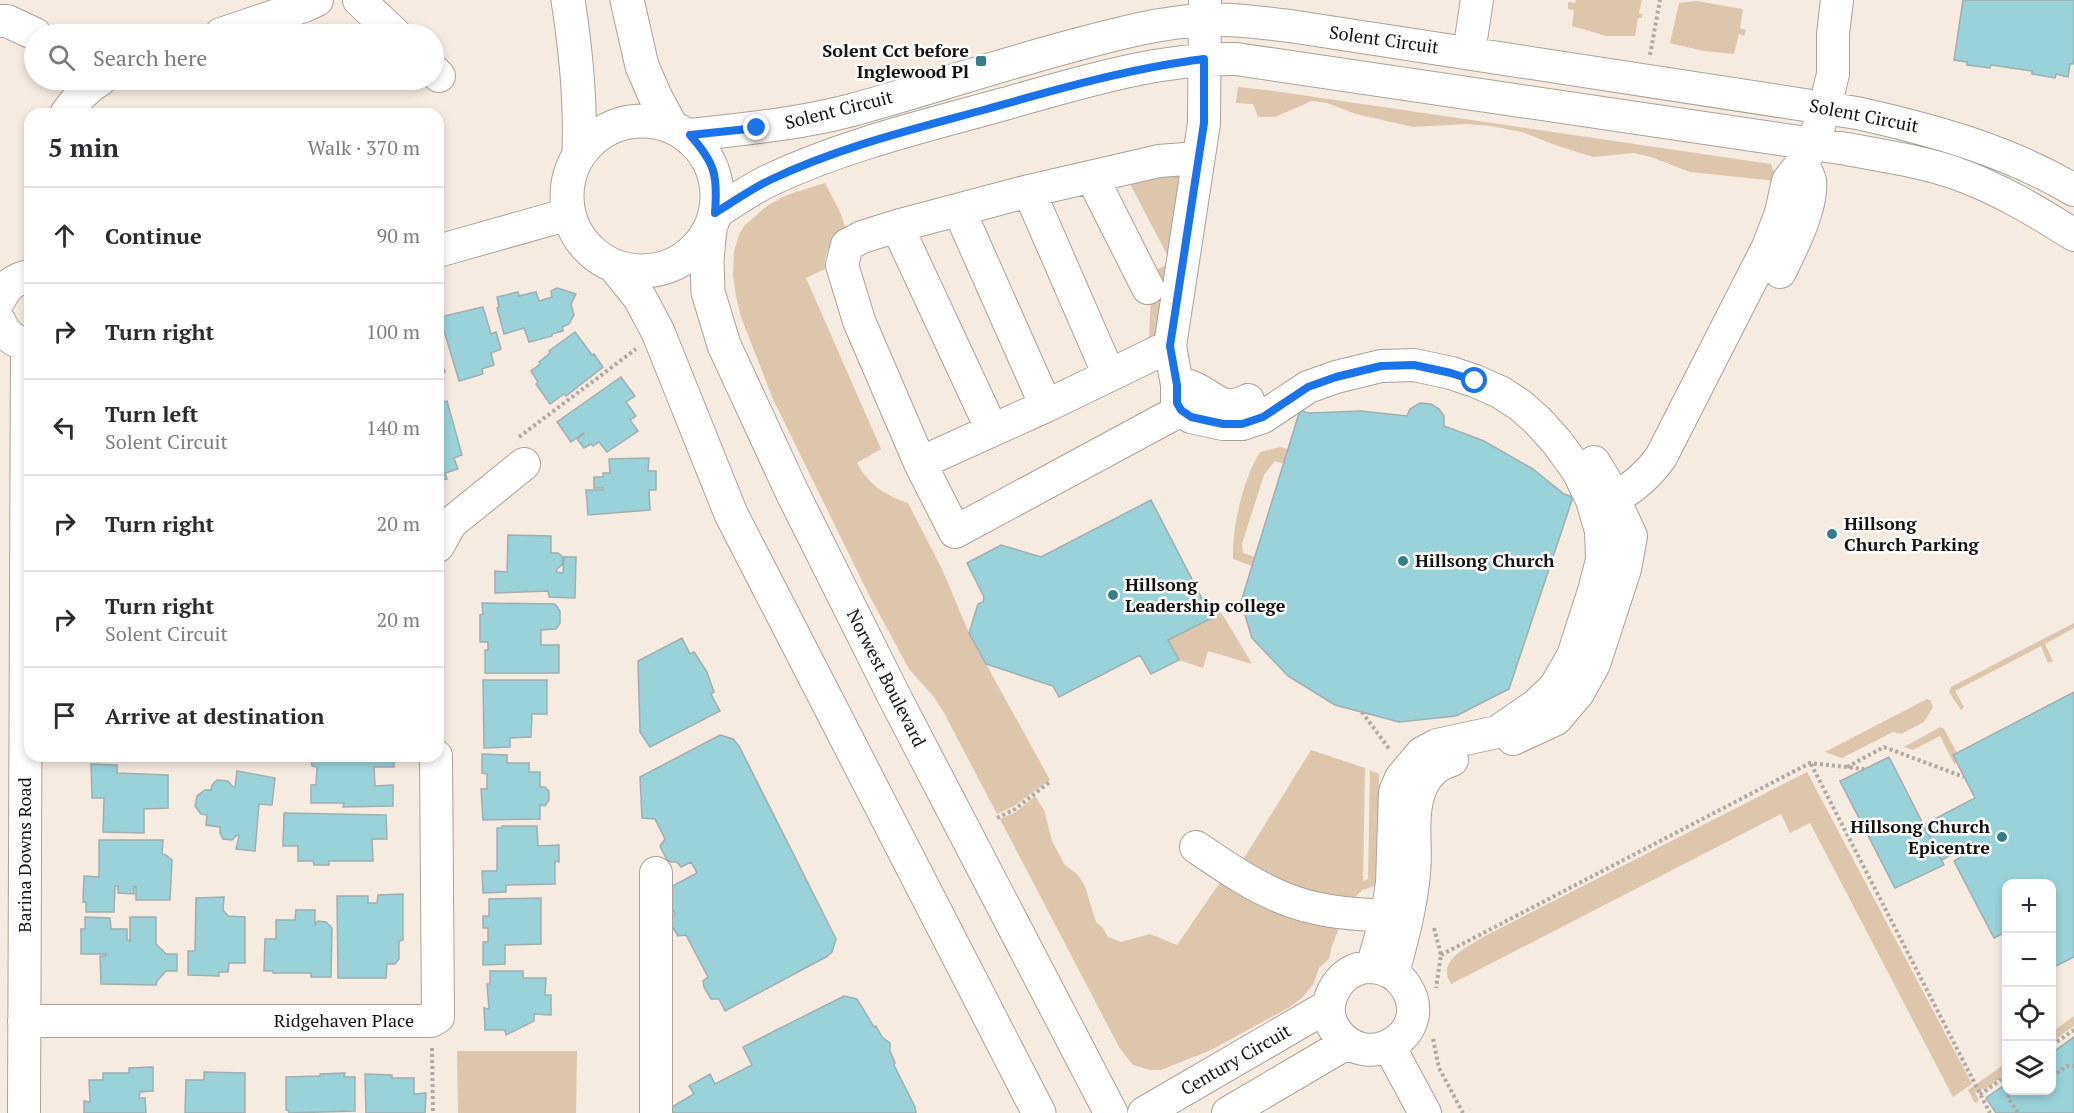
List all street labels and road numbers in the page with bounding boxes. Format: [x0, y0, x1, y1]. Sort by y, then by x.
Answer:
street label: Solent Circuit [1328, 19, 1441, 59]
street label: Solent Circuit [782, 84, 896, 134]
street label: Solent Circuit [1808, 93, 1921, 137]
street label: Norwest Boulevard [842, 605, 932, 751]
street label: Barina Downs Road [12, 777, 36, 933]
street label: Ridgehaven Place [274, 1008, 414, 1032]
street label: Century Circuit [1176, 1018, 1295, 1100]

